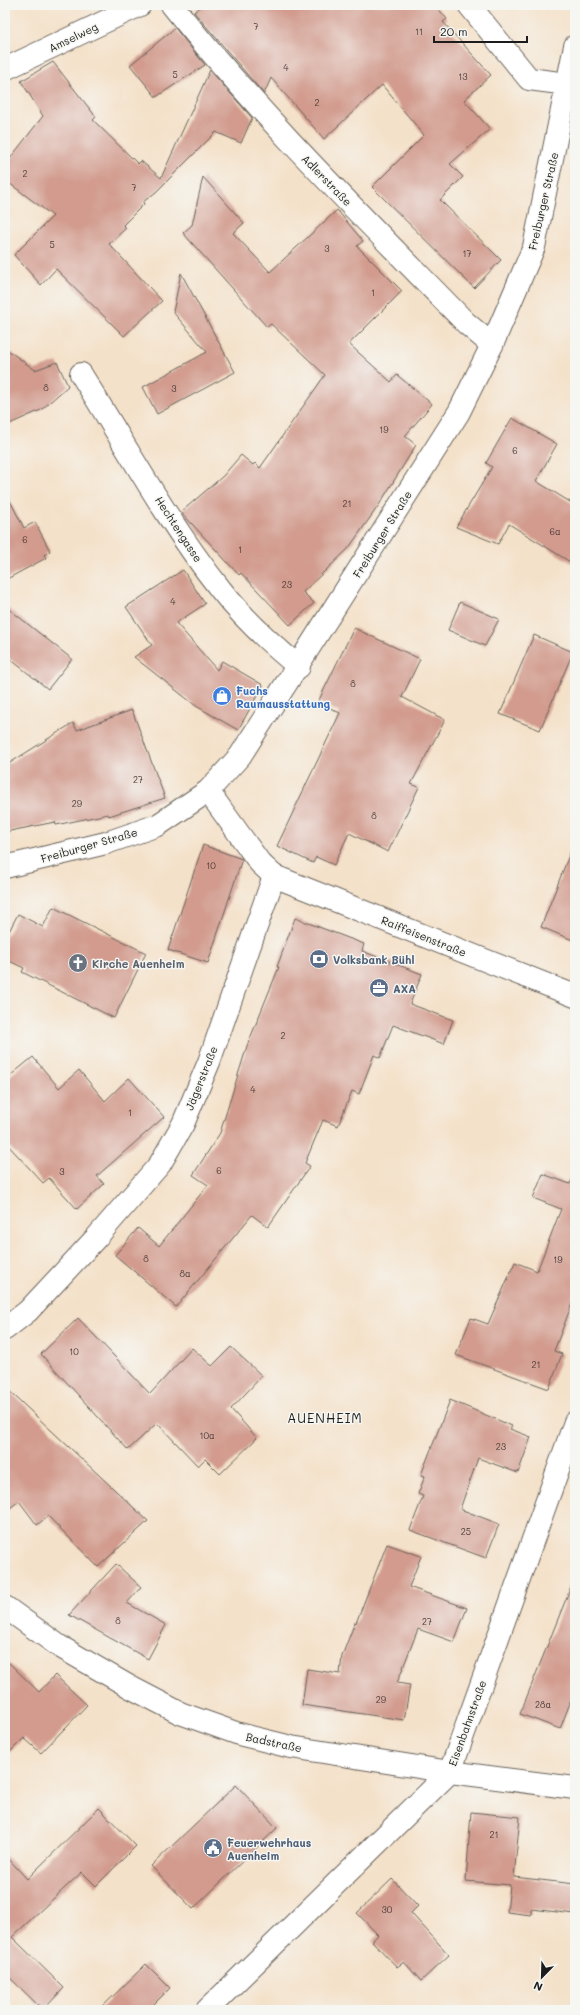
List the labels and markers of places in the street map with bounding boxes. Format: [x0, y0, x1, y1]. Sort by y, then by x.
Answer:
place label: Fuchs Raumausstattung [236, 683, 331, 711]
shop icon: Fuchs Raumausstattung [211, 685, 233, 707]
bank icon: Volksbank Bühl [308, 948, 330, 970]
church icon: Kirche Auenheim [67, 952, 89, 974]
place label: Volksbank Bühl [333, 952, 414, 967]
place label: Kirche Auenheim [92, 956, 185, 971]
office icon: AXA [368, 977, 390, 999]
place label: AXA [393, 981, 416, 996]
place label: Feuerwehrhaus Auenheim [227, 1835, 312, 1863]
public building icon: Feuerwehrhaus Auenheim [202, 1837, 224, 1859]

